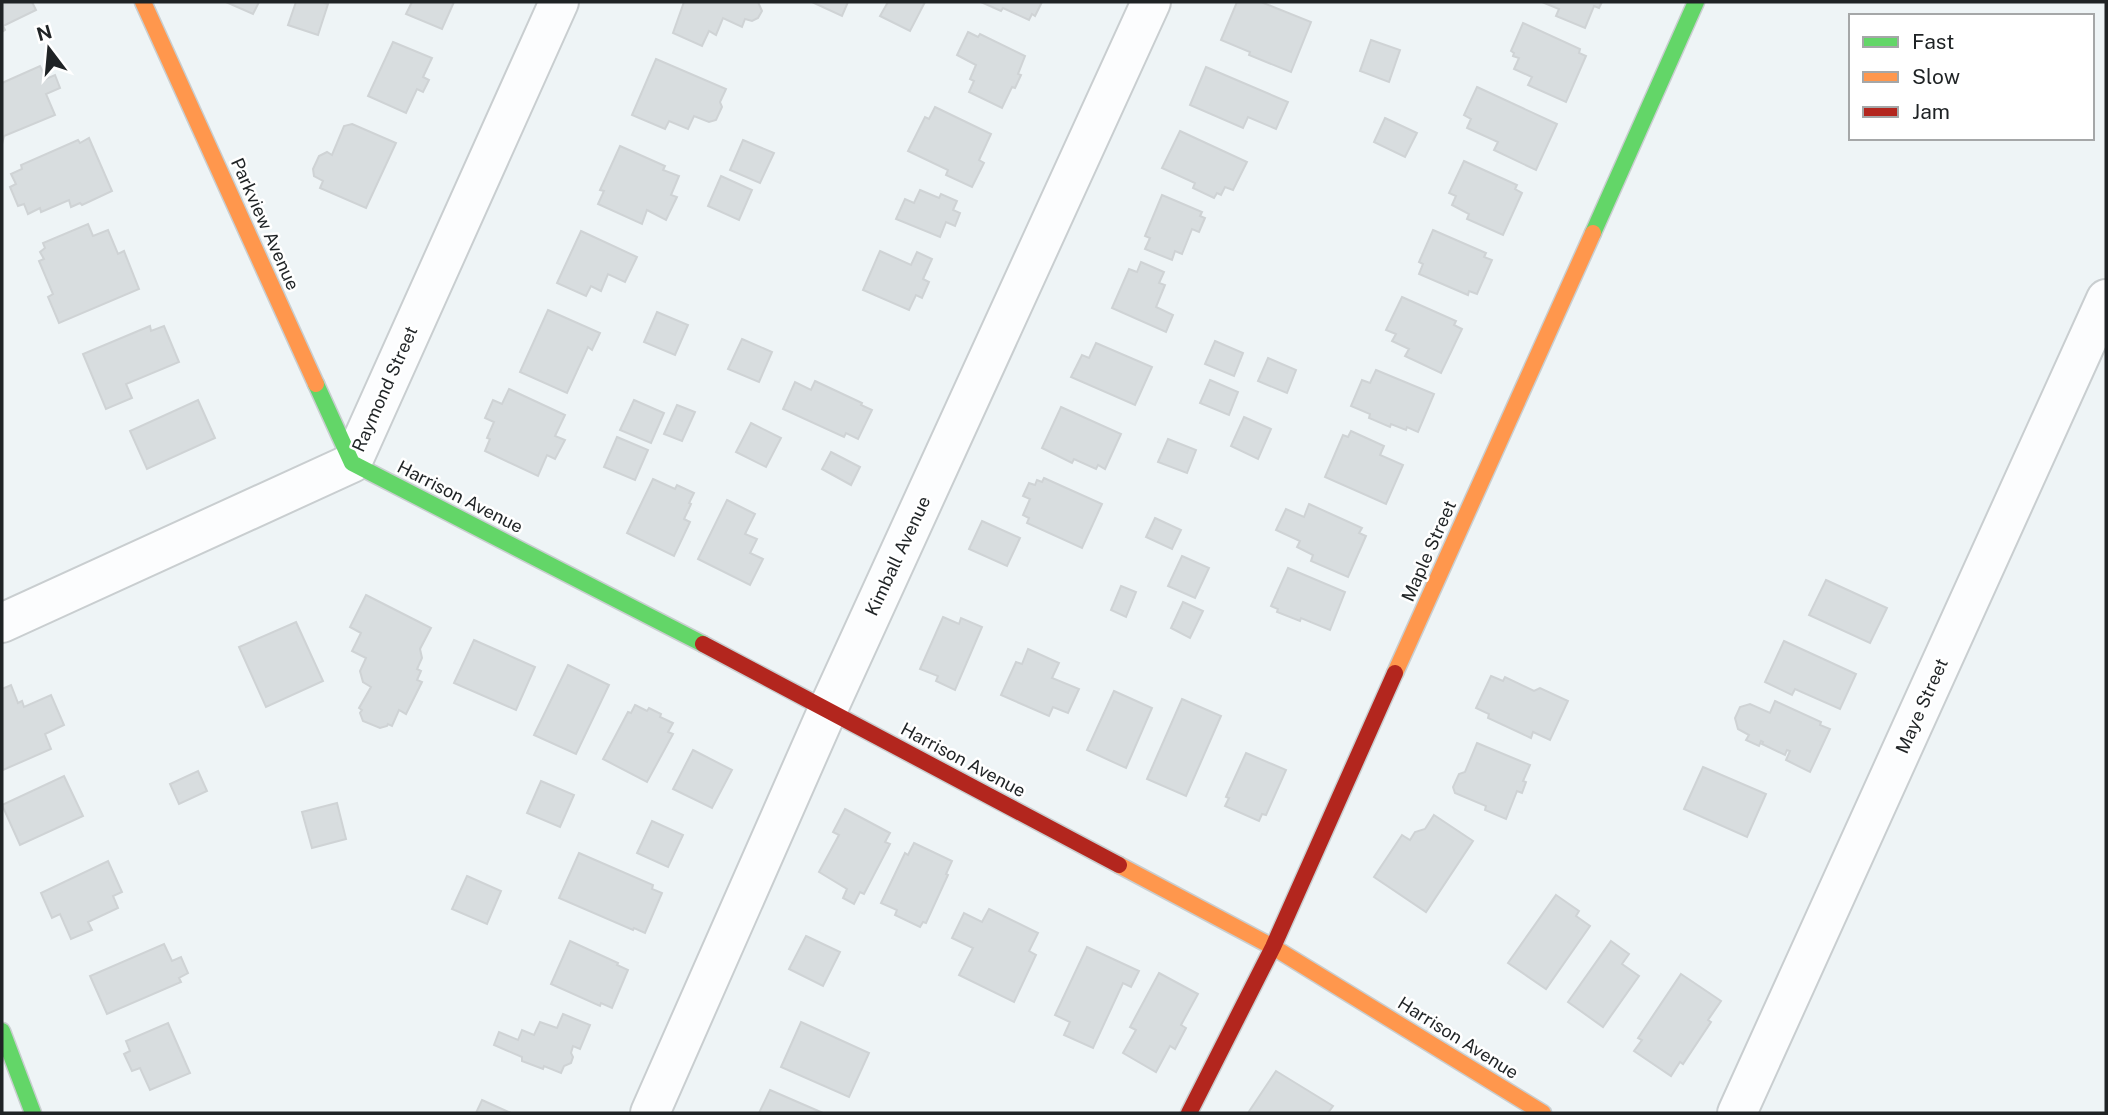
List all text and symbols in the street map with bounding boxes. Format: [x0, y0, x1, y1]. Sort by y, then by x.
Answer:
north arrow [14, 14, 84, 84]
legend [1849, 14, 2094, 140]
text: N [34, 20, 54, 45]
text: Fast [1912, 29, 1954, 54]
text: Slow [1912, 64, 1960, 89]
text: Jam [1912, 99, 1950, 124]
street label: Parkview Avenue [227, 154, 304, 293]
street label: Raymond Street [347, 323, 422, 455]
street label: Harrison Avenue [394, 456, 527, 537]
street label: Kimball Avenue [861, 493, 934, 619]
street label: Maple Street [1397, 497, 1460, 605]
street label: Maye Street [1891, 655, 1952, 757]
street label: Harrison Avenue [897, 718, 1029, 801]
street label: Harrison Avenue [1394, 992, 1522, 1083]

